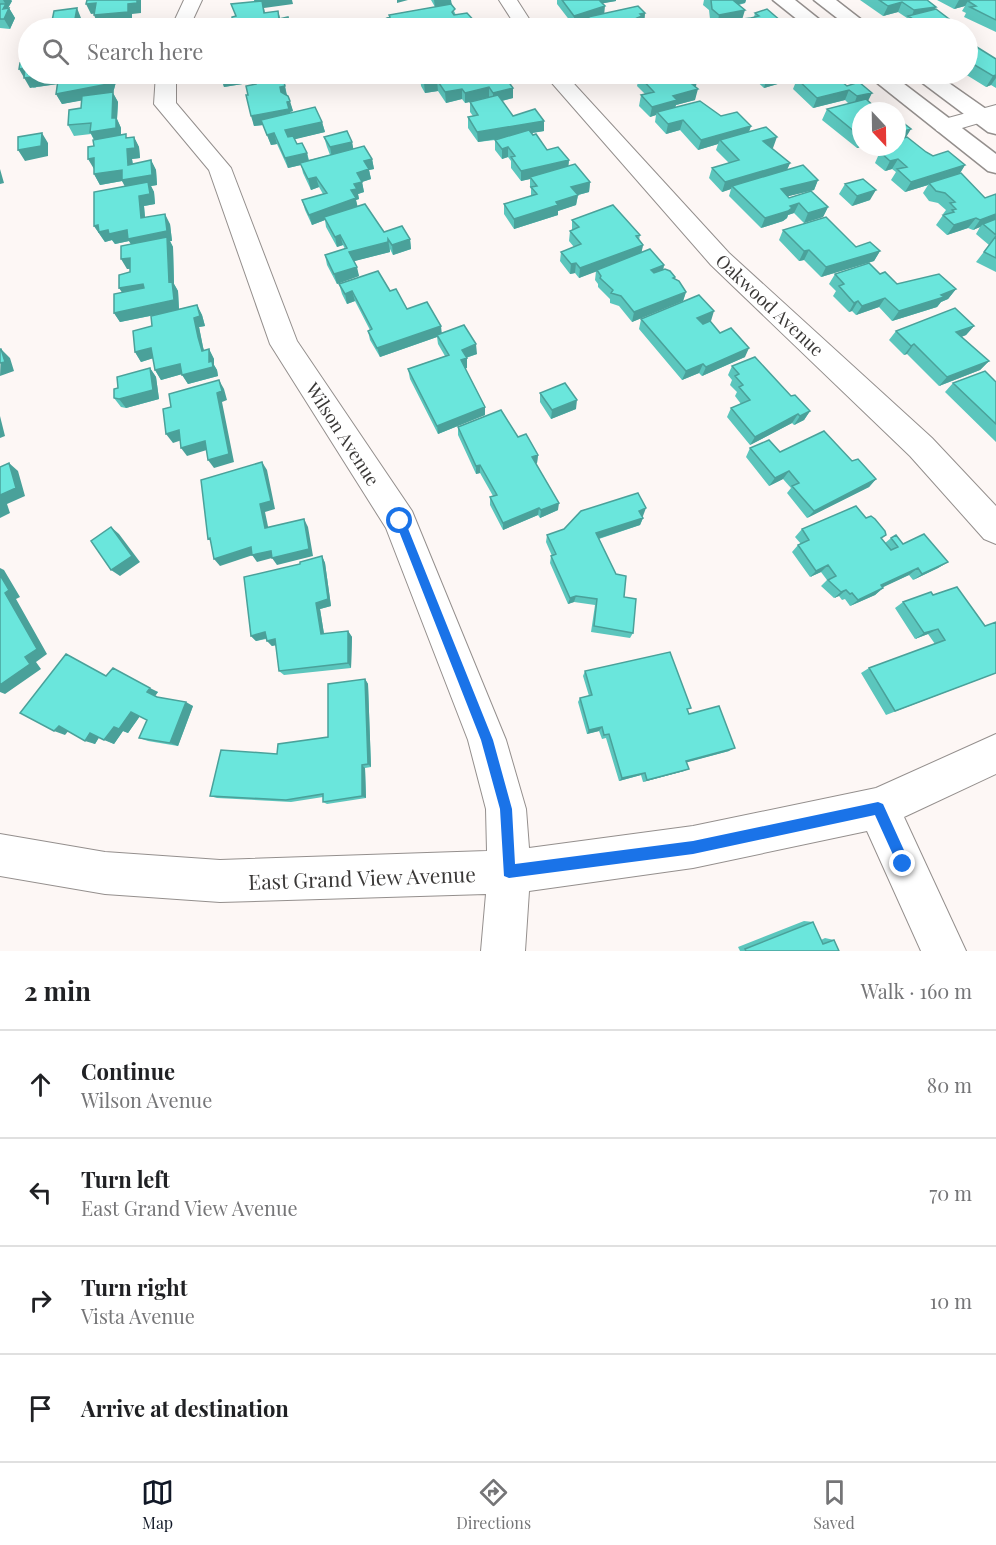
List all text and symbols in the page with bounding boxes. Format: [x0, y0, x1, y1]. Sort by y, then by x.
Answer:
search box [18, 18, 978, 84]
icon: search [39, 35, 72, 68]
text: Search here [87, 36, 203, 66]
north arrow [852, 102, 906, 156]
street label: Oakwood Avenue [711, 249, 829, 361]
street label: Wilson Avenue [300, 377, 385, 490]
route start [386, 507, 412, 533]
route end [889, 850, 915, 876]
street label: East Grand View Avenue [248, 859, 476, 895]
text: 2 min [24, 973, 91, 1008]
text: Walk · 160 m [861, 977, 972, 1004]
text: Continue [81, 1056, 175, 1086]
icon: ahead [24, 1068, 57, 1101]
text: 80 m [927, 1071, 972, 1098]
text: Wilson Avenue [81, 1086, 212, 1113]
text: Turn left [81, 1164, 170, 1194]
icon: left [24, 1176, 57, 1209]
text: 70 m [929, 1179, 972, 1206]
text: East Grand View Avenue [81, 1194, 298, 1221]
text: Turn right [81, 1272, 187, 1302]
icon: right [24, 1284, 57, 1317]
text: 10 m [930, 1287, 972, 1314]
text: Vista Avenue [81, 1302, 195, 1329]
icon: arrive [24, 1392, 57, 1425]
text: Arrive at destination [81, 1393, 289, 1423]
tab: Map [141, 1476, 174, 1533]
tab: Directions [456, 1476, 531, 1533]
tab: Saved [813, 1476, 855, 1533]

